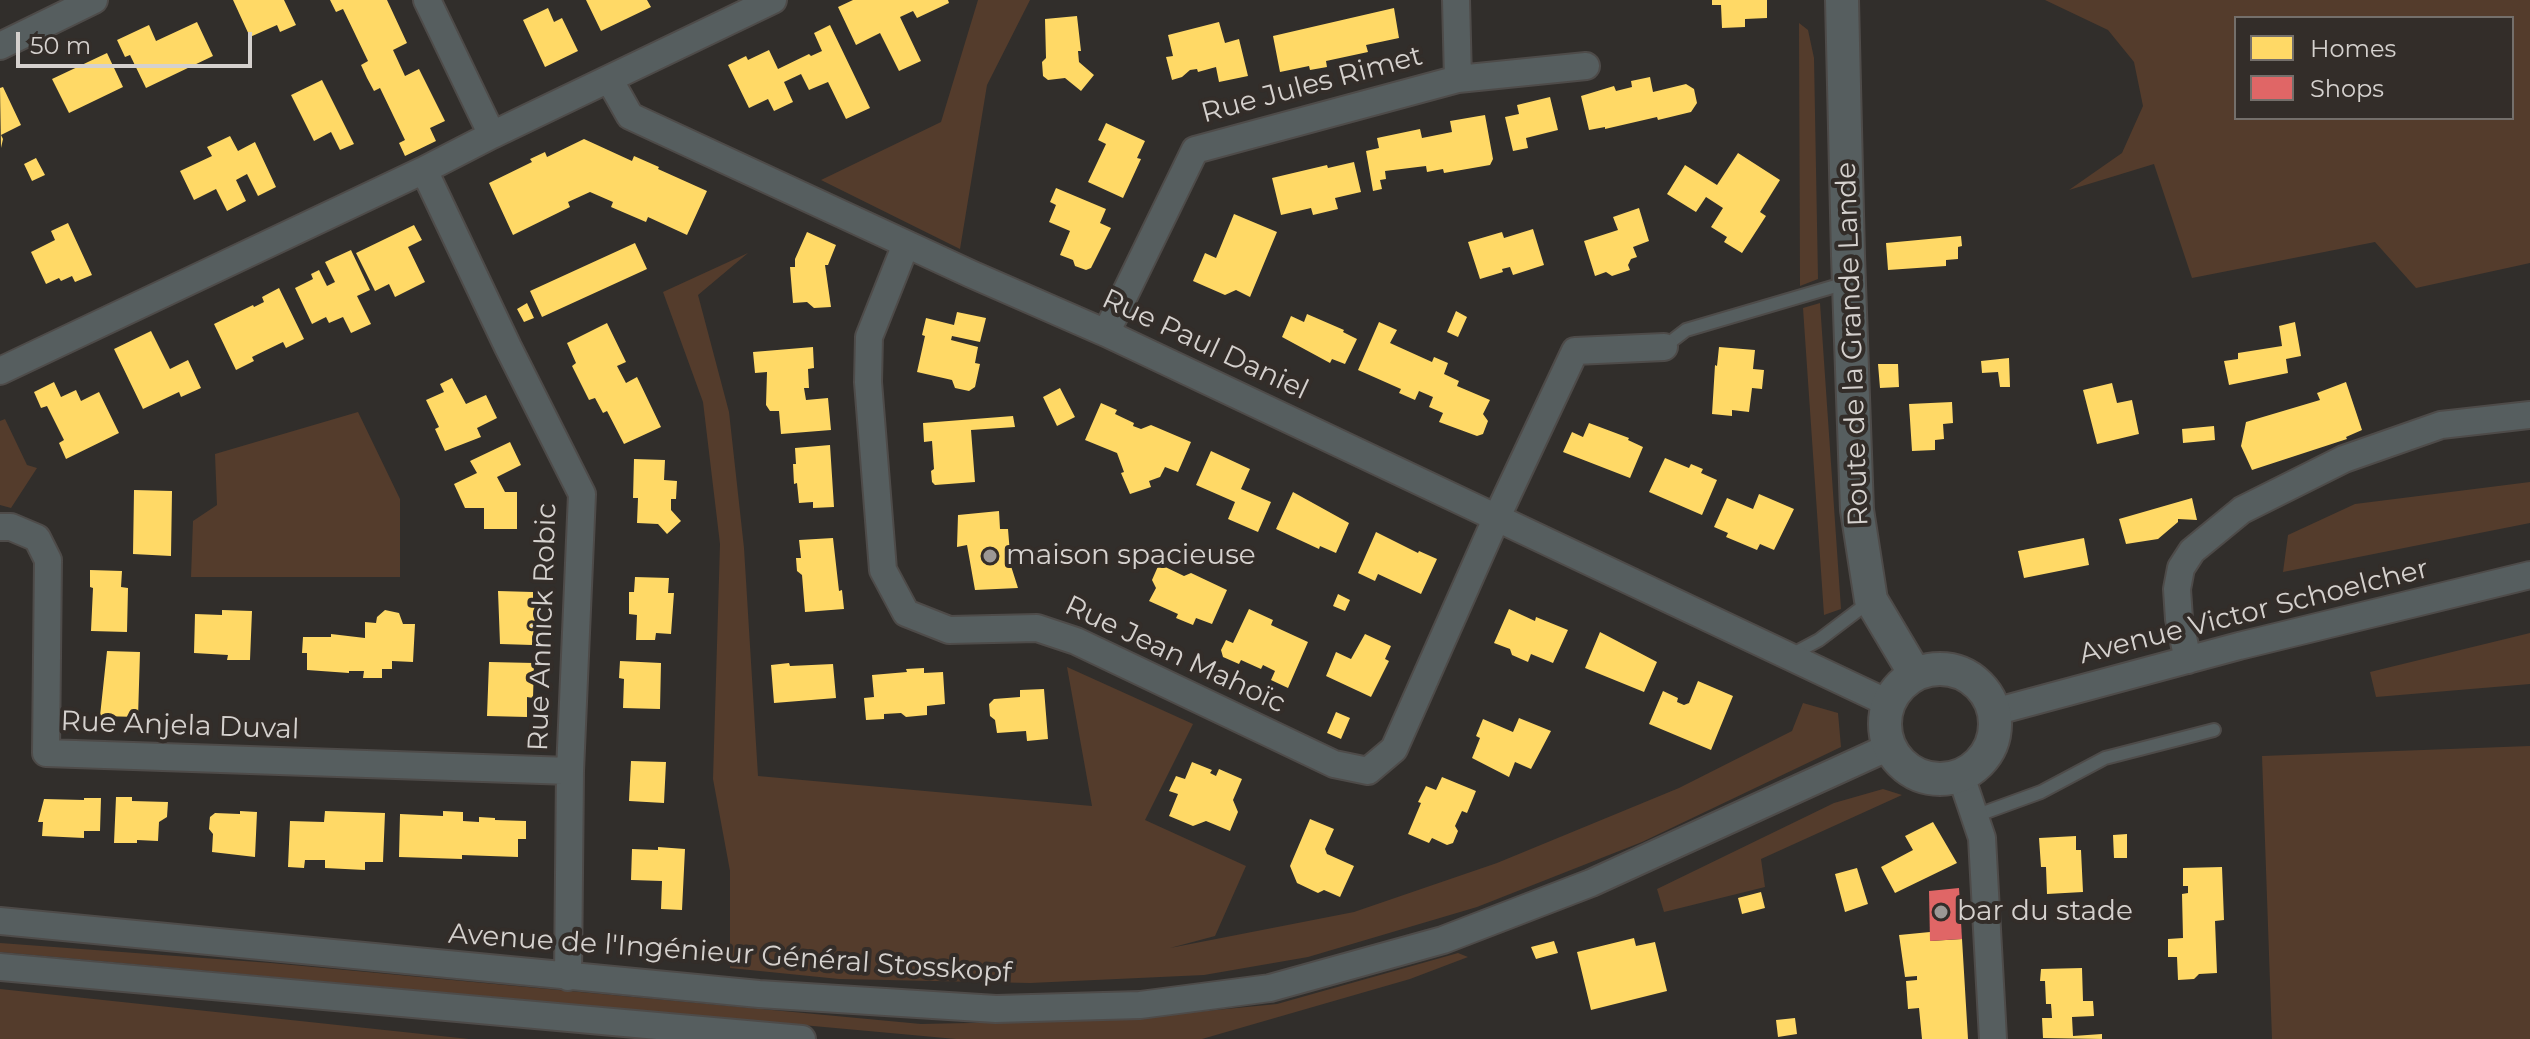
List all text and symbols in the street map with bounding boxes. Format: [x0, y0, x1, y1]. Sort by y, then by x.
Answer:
scale bar [20, 16, 256, 66]
legend [2234, 16, 2514, 120]
text: 50 m [30, 31, 91, 60]
text: Homes [2310, 34, 2396, 63]
street label: Rue Jules Rimet [1198, 39, 1426, 131]
text: Shops [2310, 74, 2384, 103]
street label: Route de la Grande Lande [1830, 161, 1876, 527]
street label: Rue Paul Daniel [1097, 282, 1313, 408]
street label: Rue Annick Robic [522, 502, 564, 752]
place label: maison spacieuse [1006, 539, 1256, 573]
marker: maison spacieuse [981, 547, 999, 565]
street label: Avenue Victor Schoelcher [2076, 552, 2432, 672]
street label: Rue Jean Mahoïc [1059, 589, 1291, 721]
street label: Rue Anjela Duval [60, 705, 300, 747]
place label: bar du stade [1957, 895, 2133, 929]
marker: bar du stade [1932, 903, 1950, 921]
street label: Avenue de l'Ingénieur Général Stosskopf [447, 918, 1013, 990]

